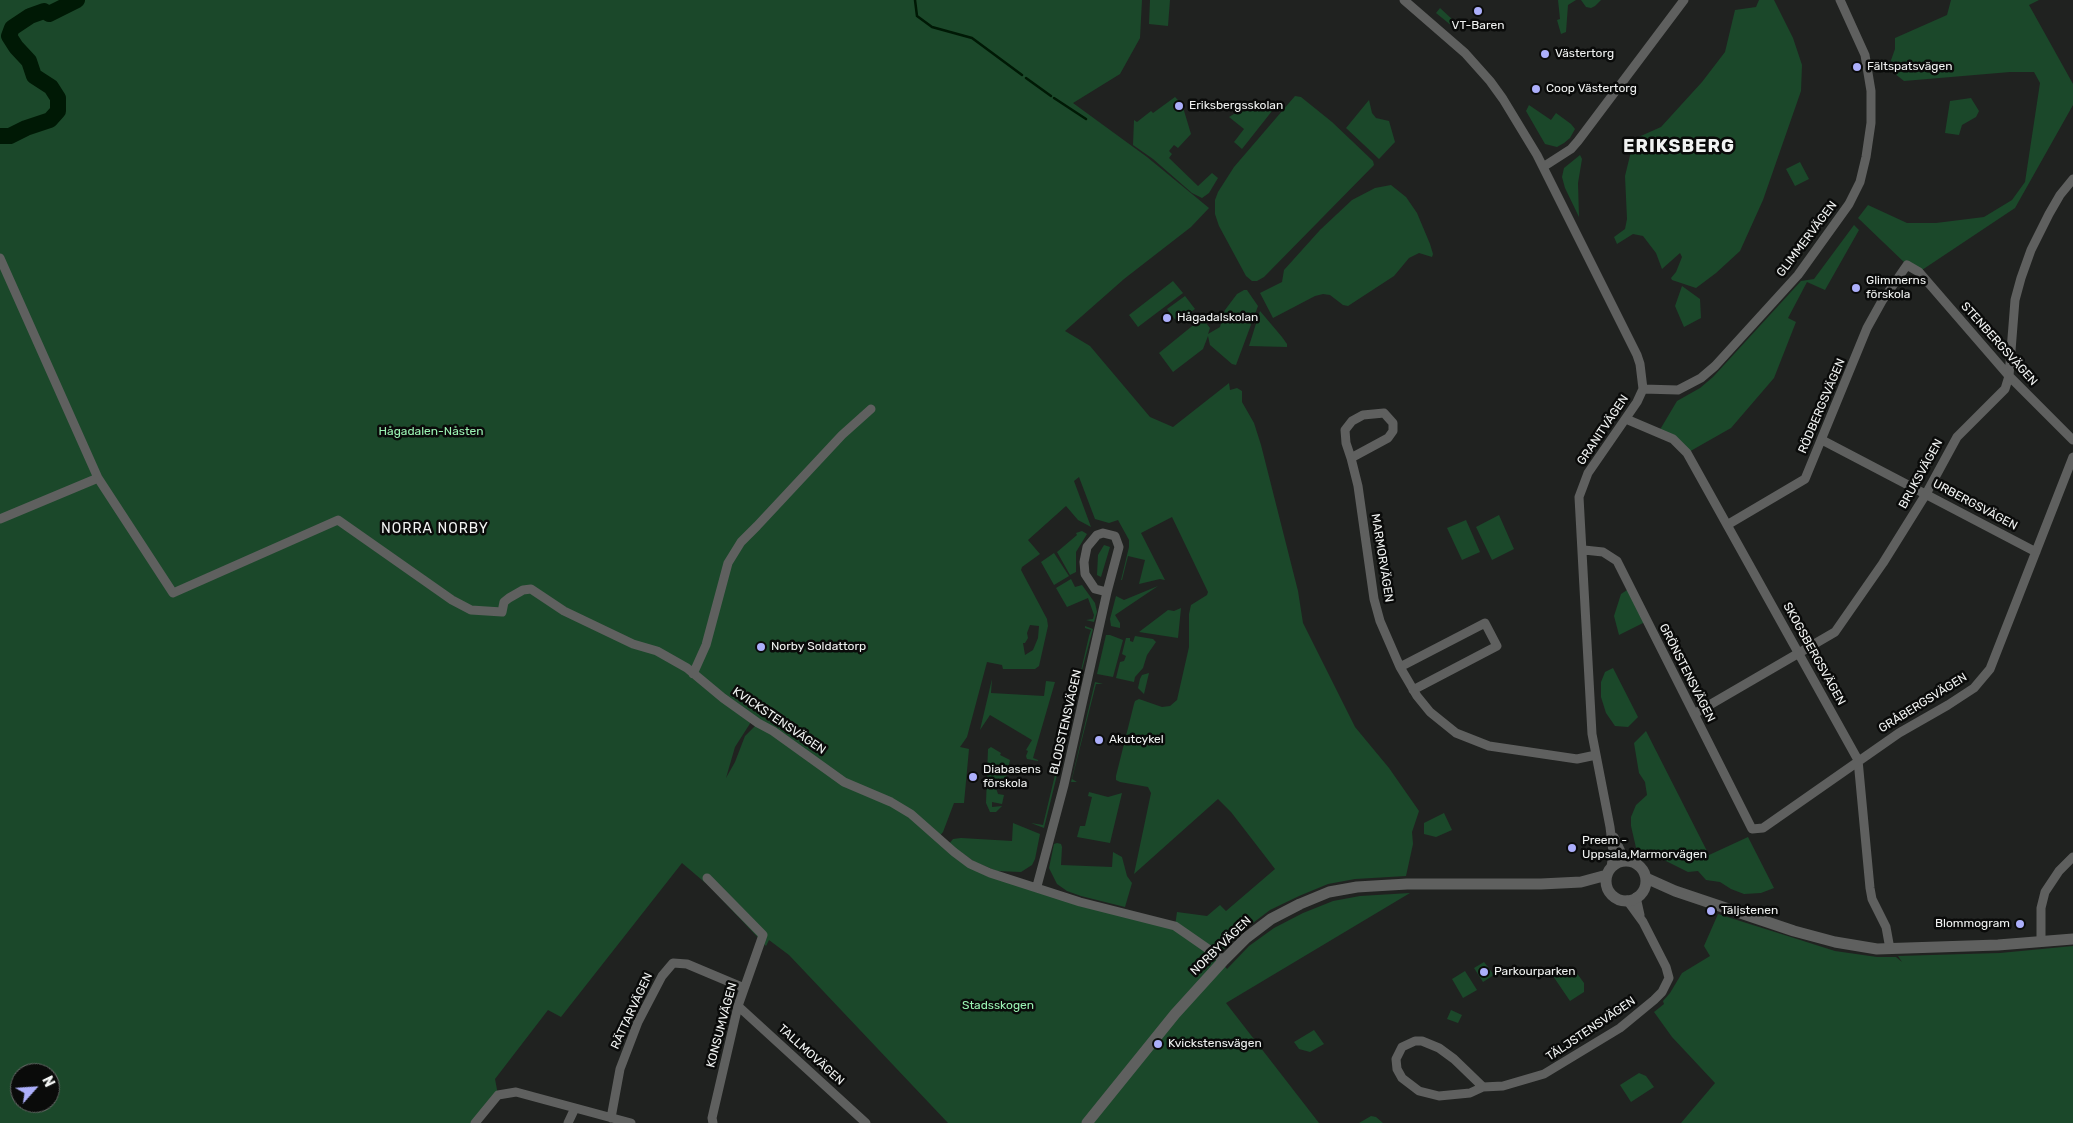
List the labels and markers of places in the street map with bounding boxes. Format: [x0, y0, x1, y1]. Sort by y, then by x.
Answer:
marker: VT-Baren [1472, 5, 1484, 17]
place label: VT-Baren [1452, 19, 1504, 33]
place label: Västertorg [1555, 47, 1614, 61]
marker: Västertorg [1539, 48, 1551, 60]
place label: Fältspatsvägen [1867, 60, 1953, 74]
marker: Fältspatsvägen [1851, 61, 1863, 73]
place label: Coop Västertorg [1546, 82, 1637, 96]
marker: Coop Västertorg [1530, 83, 1542, 95]
place label: Eriksbergsskolan [1189, 99, 1283, 113]
marker: Eriksbergsskolan [1173, 100, 1185, 112]
place label: Glimmerns förskola [1866, 274, 1926, 302]
marker: Glimmerns förskola [1850, 282, 1862, 294]
place label: Hågadalskolan [1177, 311, 1258, 325]
marker: Hågadalskolan [1161, 312, 1173, 324]
place label: Norby Soldattorp [771, 640, 866, 654]
marker: Norby Soldattorp [755, 641, 767, 653]
place label: Akutcykel [1109, 733, 1164, 747]
marker: Akutcykel [1093, 734, 1105, 746]
place label: Diabasens förskola [983, 763, 1041, 791]
marker: Diabasens förskola [967, 771, 979, 783]
place label: Preem - Uppsala,Marmorvägen [1582, 834, 1707, 862]
marker: Preem - Uppsala,Marmorvägen [1566, 842, 1578, 854]
place label: Täljstenen [1721, 904, 1778, 918]
marker: Täljstenen [1705, 905, 1717, 917]
place label: Blommogram [1935, 917, 2010, 931]
marker: Blommogram [2014, 918, 2026, 930]
place label: Parkourparken [1494, 965, 1576, 979]
marker: Parkourparken [1478, 966, 1490, 978]
place label: Kvickstensvägen [1168, 1037, 1262, 1051]
marker: Kvickstensvägen [1152, 1038, 1164, 1050]

